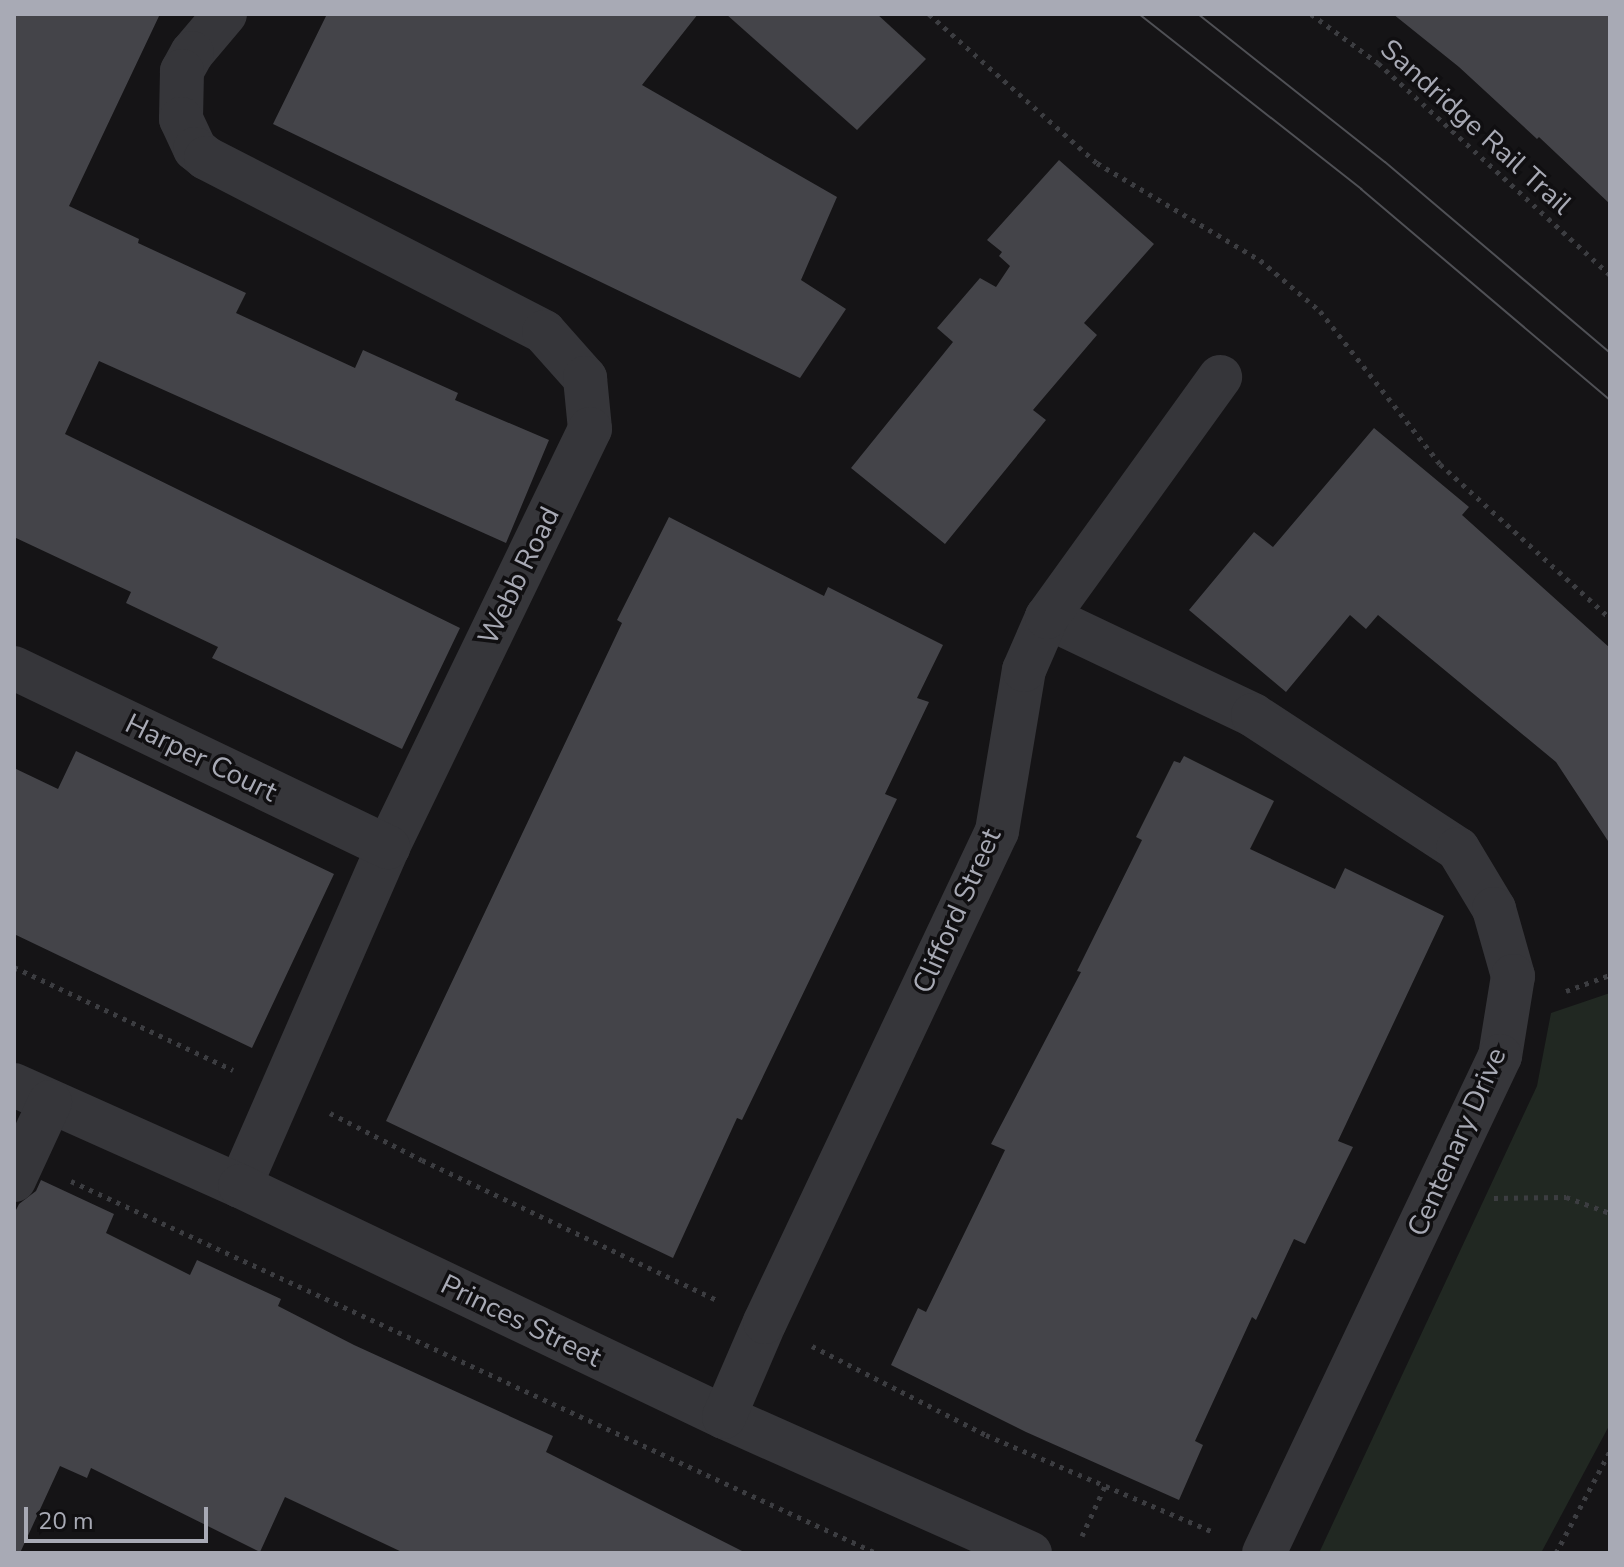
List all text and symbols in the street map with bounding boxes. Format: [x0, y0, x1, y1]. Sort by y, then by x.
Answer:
street label: Sandridge Rail Trail [1374, 32, 1578, 222]
street label: Webb Road [471, 502, 567, 650]
street label: Harper Court [120, 707, 282, 809]
street label: Clifford Street [906, 823, 1008, 999]
street label: Centenary Drive [1400, 1043, 1514, 1241]
street label: Princes Street [435, 1268, 607, 1374]
scale bar [28, 1491, 212, 1541]
text: 20 m [38, 1505, 94, 1537]

